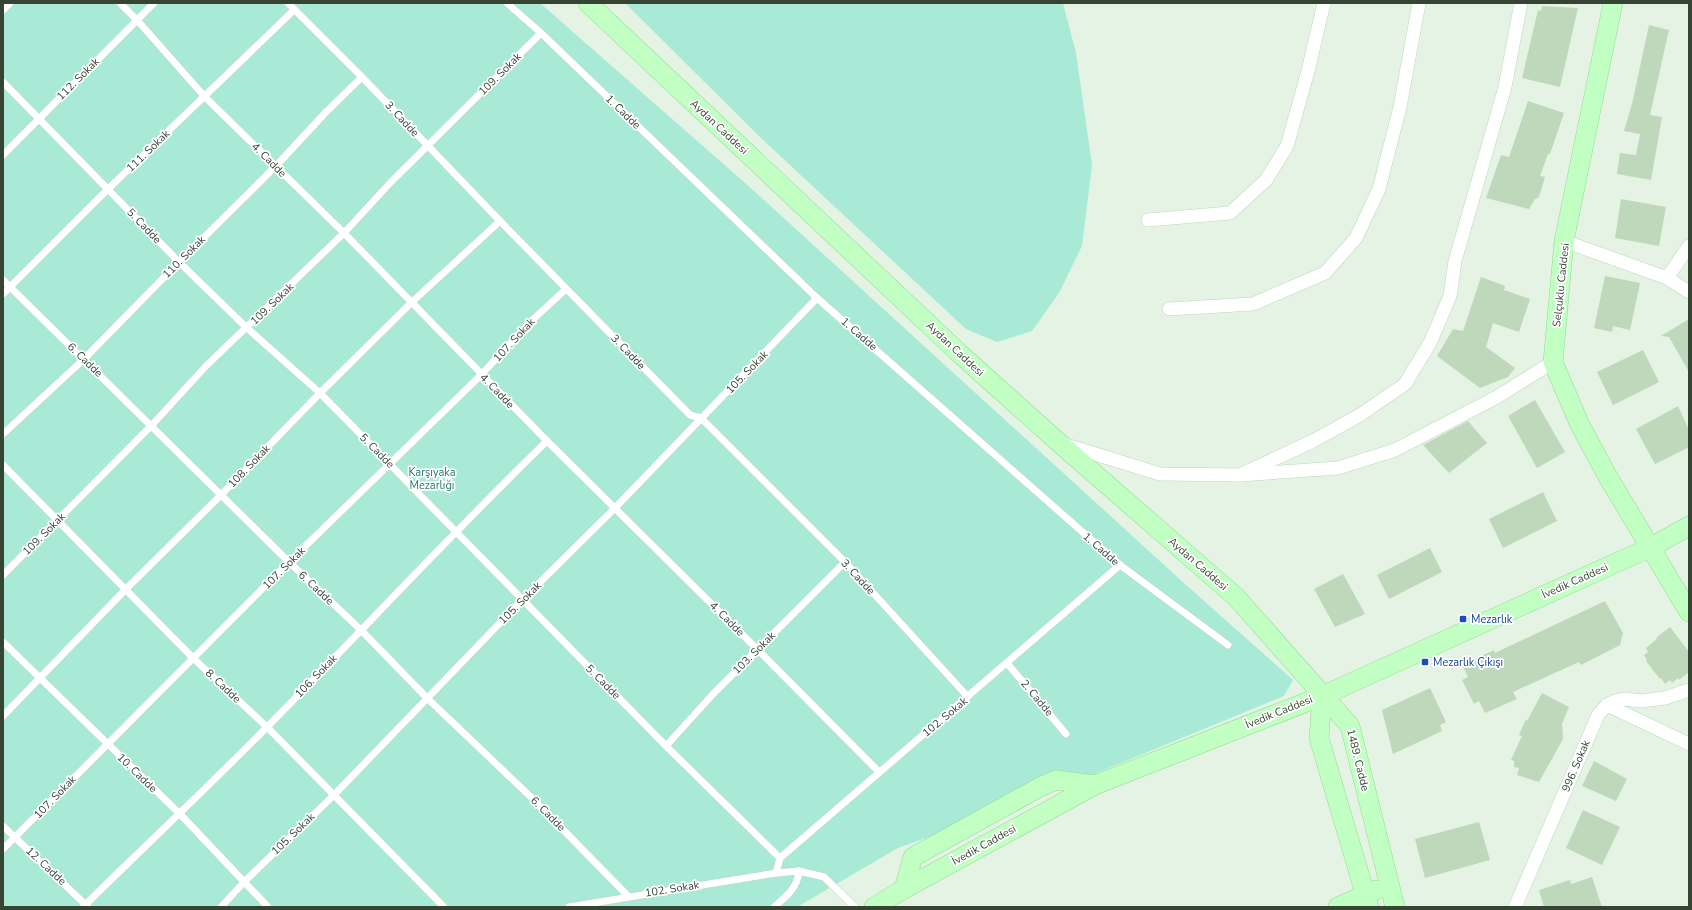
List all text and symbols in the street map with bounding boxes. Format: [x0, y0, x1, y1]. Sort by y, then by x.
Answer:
street label: 109. Sokak [475, 49, 525, 99]
street label: 112. Sokak [53, 54, 103, 104]
street label: 1. Cadde [602, 91, 644, 133]
street label: Aydan Caddesi [687, 96, 751, 158]
street label: 3. Cadde [382, 98, 422, 140]
street label: 111. Sokak [123, 126, 173, 175]
street label: 4. Cadde [248, 139, 290, 181]
street label: 5. Cadde [123, 205, 165, 247]
street label: 110. Sokak [159, 232, 209, 282]
street label: Selçuklu Caddesi [1549, 242, 1573, 328]
street label: 109. Sokak [247, 279, 297, 328]
street label: 107. Sokak [490, 314, 539, 365]
street label: 1. Cadde [838, 314, 881, 354]
street label: Aydan Caddesi [923, 318, 987, 380]
street label: 3. Cadde [607, 331, 649, 373]
street label: 6. Cadde [64, 339, 106, 381]
street label: 105. Sokak [723, 347, 772, 397]
street label: 4. Cadde [476, 370, 518, 412]
street label: 5. Cadde [356, 430, 398, 472]
street label: 108. Sokak [225, 441, 274, 491]
park label: Karşıyaka Mezarlığı [408, 465, 456, 493]
street label: 109. Sokak [19, 509, 69, 559]
street label: 1. Cadde [1080, 529, 1123, 569]
street label: Aydan Caddesi [1165, 534, 1231, 594]
street label: 107. Sokak [259, 543, 309, 593]
street label: 3. Cadde [838, 556, 878, 598]
street label: İvedik Caddesi [1539, 560, 1611, 602]
street label: 6. Cadde [295, 568, 337, 608]
street label: 105. Sokak [495, 578, 545, 628]
street label: 4. Cadde [706, 598, 748, 640]
place label: Mezarlık [1471, 612, 1513, 627]
marker: Mezarlık [1458, 614, 1468, 624]
street label: 103. Sokak [729, 628, 779, 678]
street label: 106. Sokak [292, 651, 341, 701]
place label: Mezarlık Çıkışı [1433, 655, 1503, 670]
marker: Mezarlık Çıkışı [1420, 657, 1430, 667]
street label: 5. Cadde [582, 661, 624, 703]
street label: 8. Cadde [202, 666, 244, 706]
street label: 2. Cadde [1017, 676, 1057, 720]
street label: İvedik Caddesi [1243, 692, 1315, 732]
street label: 102. Sokak [919, 693, 971, 740]
street label: 1489. Cadde [1343, 727, 1373, 793]
street label: 996. Sokak [1558, 737, 1594, 794]
street label: 10. Cadde [114, 750, 160, 796]
street label: 107. Sokak [31, 772, 80, 822]
street label: 6. Cadde [527, 793, 569, 835]
street label: 105. Sokak [268, 809, 318, 858]
street label: İvedik Caddesi [949, 821, 1019, 869]
street label: 12. Cadde [23, 843, 70, 889]
street label: 102. Sokak [644, 877, 701, 901]

